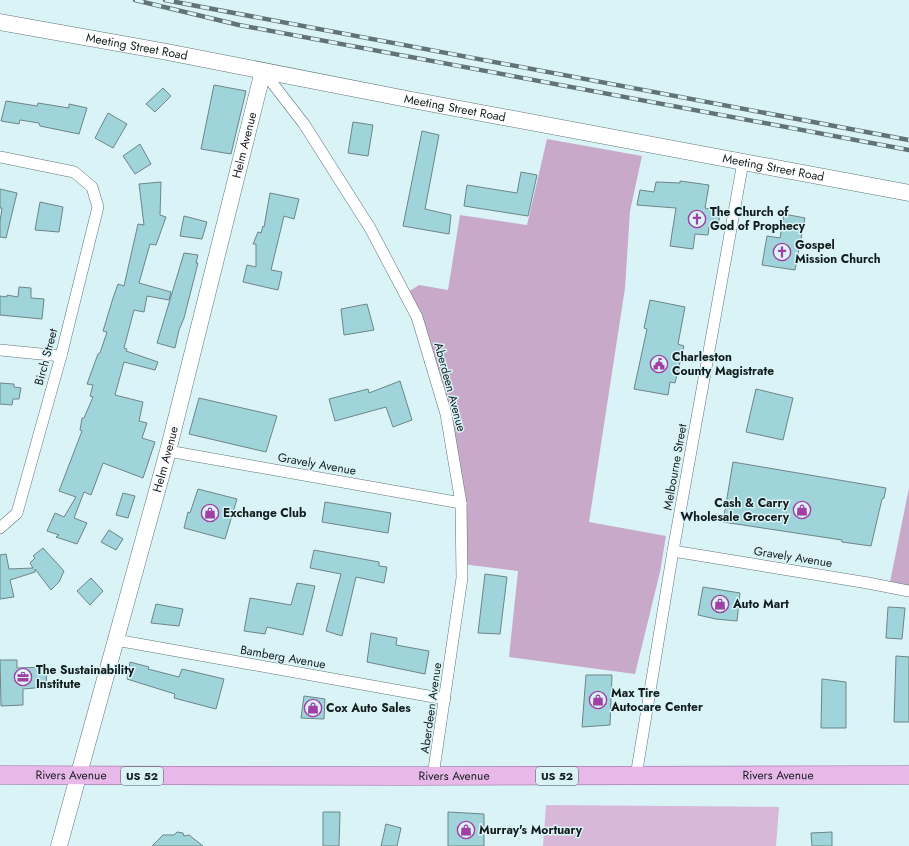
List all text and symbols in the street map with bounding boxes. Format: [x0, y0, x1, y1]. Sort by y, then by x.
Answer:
street label: Meeting Street Road [84, 29, 189, 65]
street label: Meeting Street Road [403, 90, 507, 126]
street label: Helm Avenue [227, 110, 261, 180]
street label: Meeting Street Road [721, 149, 826, 186]
place label: The Church of God of Prophecy [710, 203, 806, 235]
church icon: The Church of God of Prophecy [687, 209, 707, 229]
place label: Gospel Mission Church [795, 236, 881, 268]
church icon: Gospel Mission Church [772, 242, 792, 262]
street label: Birch Street [30, 327, 62, 387]
street label: Aberdeen Avenue [429, 340, 471, 434]
place label: Charleston County Magistrate [672, 348, 774, 380]
public building icon: Charleston County Magistrate [649, 354, 669, 374]
street label: Melbourne Street [659, 422, 691, 511]
street label: Helm Avenue [148, 424, 183, 495]
street label: Gravely Avenue [276, 448, 358, 480]
place label: Cash & Carry Wholesale Grocery [681, 494, 790, 526]
shop icon: Cash & Carry Wholesale Grocery [792, 500, 812, 520]
shop icon: Exchange Club [200, 503, 220, 523]
place label: Exchange Club [223, 504, 307, 522]
street label: Gravely Avenue [752, 542, 834, 572]
shop icon: Auto Mart [710, 594, 730, 614]
place label: Auto Mart [732, 595, 789, 613]
street label: Bamberg Avenue [239, 641, 327, 673]
place label: The Sustainability Institute [36, 661, 135, 693]
street label: Aberdeen Avenue [416, 661, 446, 755]
office icon: The Sustainability Institute [13, 667, 33, 687]
place label: Max Tire Autocare Center [610, 684, 703, 716]
shop icon: Max Tire Autocare Center [588, 690, 608, 710]
shop icon: Cox Auto Sales [303, 698, 323, 718]
place label: Cox Auto Sales [326, 699, 411, 717]
street label: Rivers Avenue [35, 766, 107, 784]
street label: Rivers Avenue [742, 766, 814, 784]
road number: US 52 [121, 767, 163, 785]
street label: Rivers Avenue [418, 767, 490, 785]
road number: US 52 [536, 767, 578, 785]
shop icon: Murray's Mortuary [456, 820, 476, 840]
place label: Murray's Mortuary [479, 821, 583, 839]

